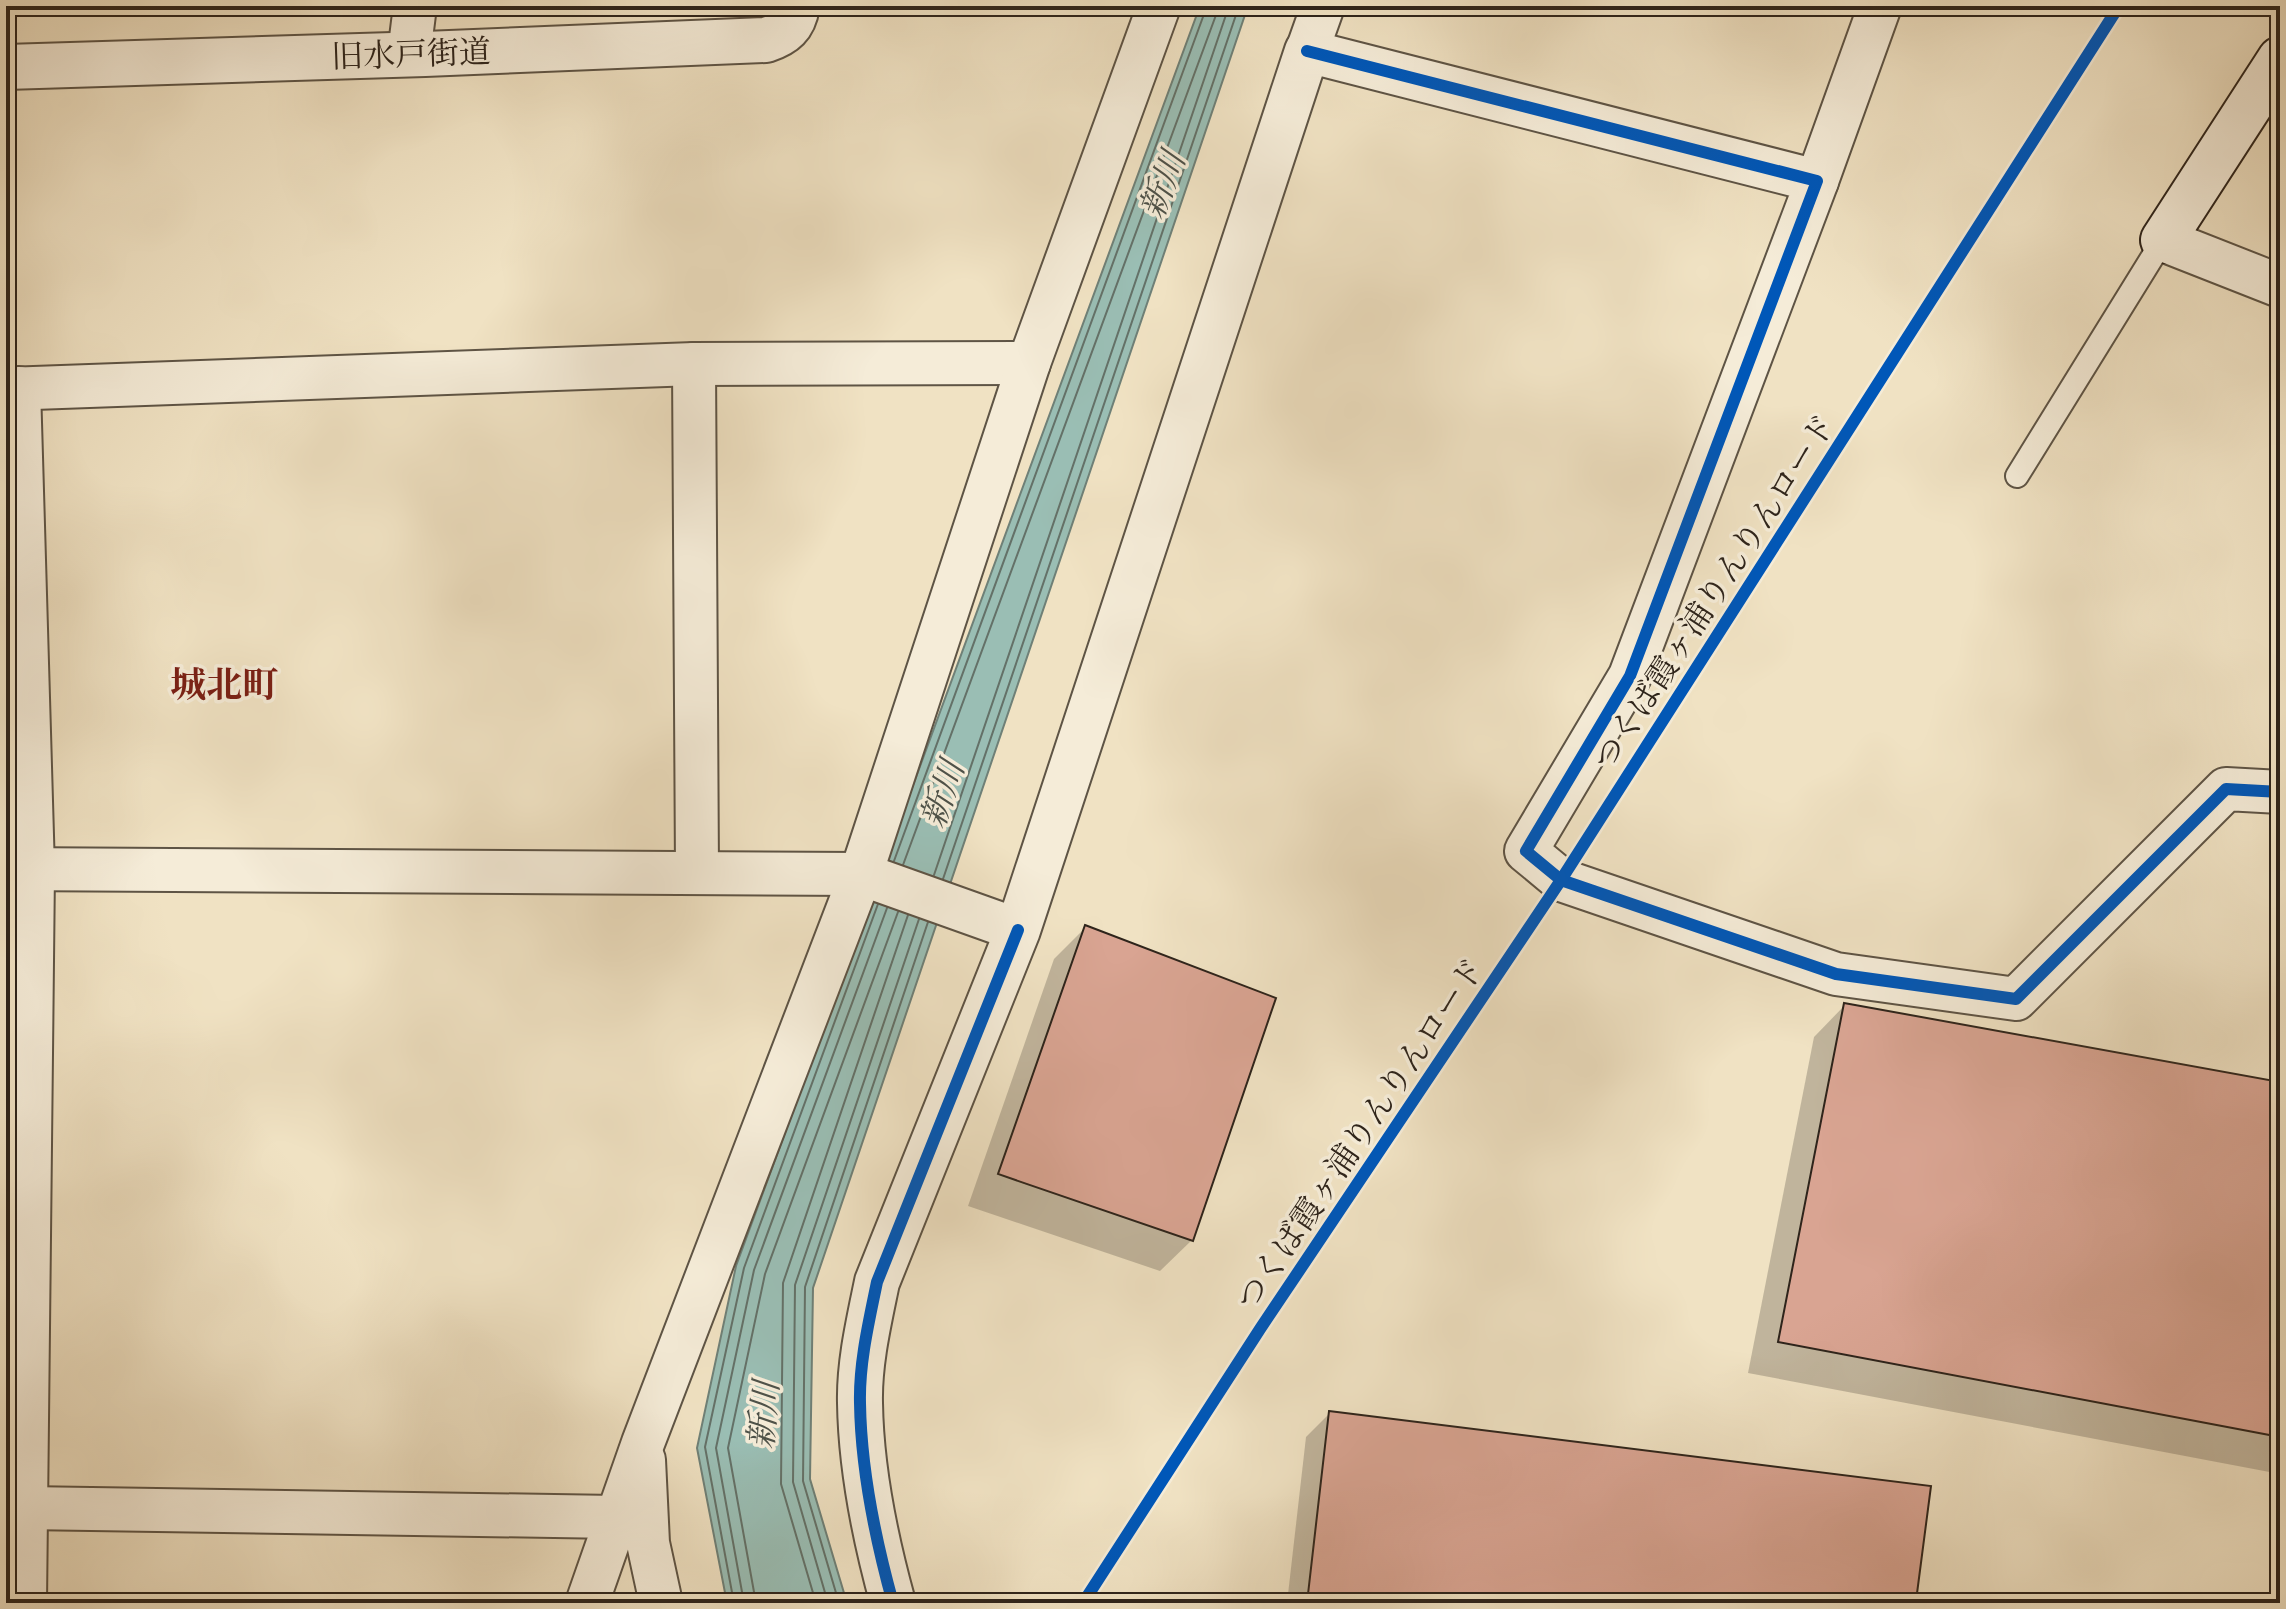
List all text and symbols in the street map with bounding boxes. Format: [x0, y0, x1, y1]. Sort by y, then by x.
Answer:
street label: 旧水戸街道 [330, 35, 492, 76]
water label: 新川 [1134, 143, 1194, 224]
street label: つくば霞ヶ浦りんりんロード [1587, 409, 1843, 777]
district label: 城北町 [170, 666, 278, 706]
water label: 新川 [915, 753, 973, 833]
street label: つくば霞ヶ浦りんりんロード [1230, 953, 1492, 1317]
water label: 新川 [743, 1376, 786, 1451]

